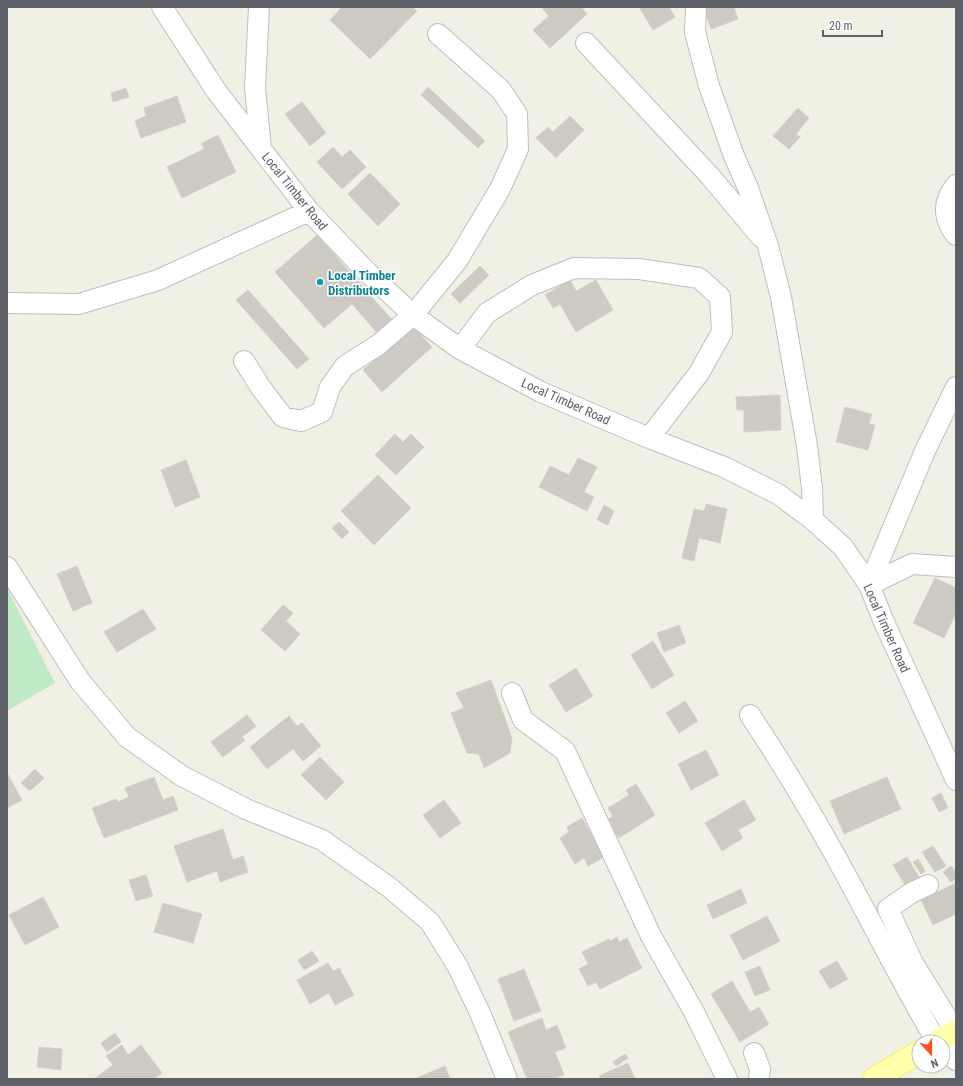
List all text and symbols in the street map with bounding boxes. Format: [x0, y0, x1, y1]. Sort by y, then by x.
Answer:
scale bar [823, 12, 882, 38]
text: 20 m [829, 19, 853, 33]
street label: Local Timber Road [259, 149, 331, 233]
place label: Local Timber Distributors [328, 268, 396, 298]
marker: Local Timber Distributors [315, 277, 325, 287]
street label: Local Timber Road [519, 375, 613, 428]
street label: Local Timber Road [860, 581, 913, 675]
north arrow [911, 1034, 951, 1074]
text: N [929, 1056, 940, 1070]

